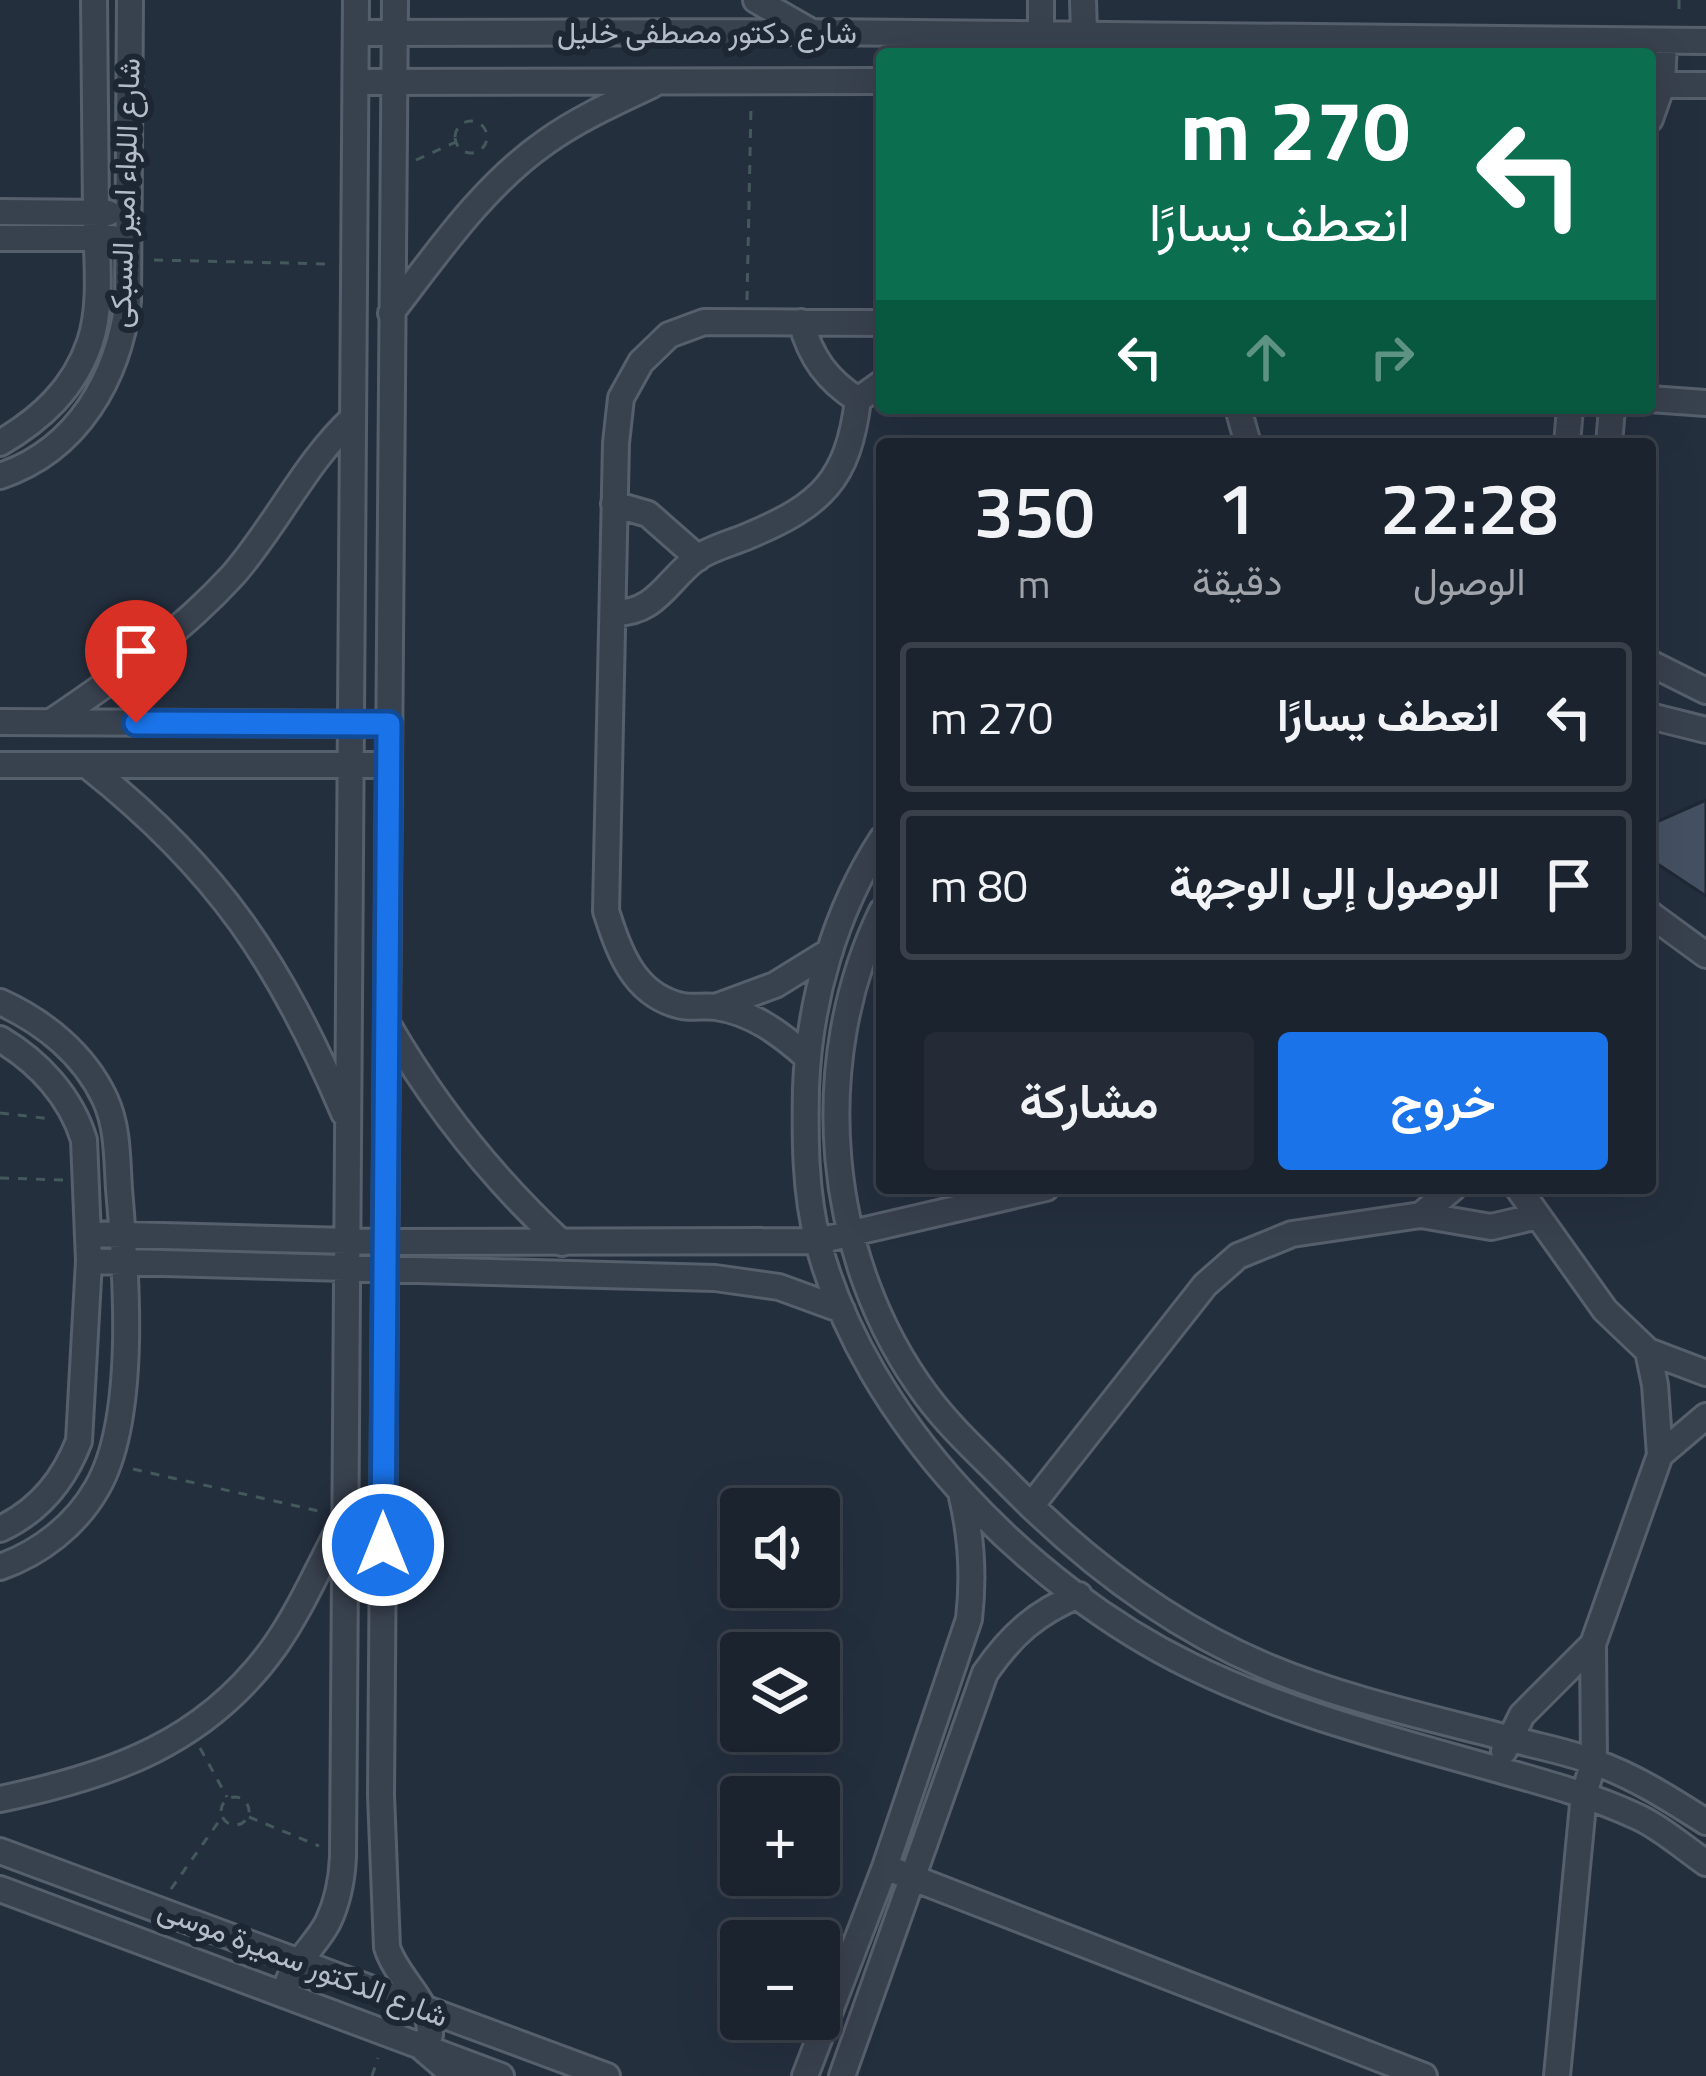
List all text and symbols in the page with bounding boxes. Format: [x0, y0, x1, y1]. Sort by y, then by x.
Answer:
street label: شارع دكتور مصطفى خليل [557, 9, 857, 55]
street label: شارع اللواء امير السبكى [96, 57, 152, 329]
text: 270 m [1180, 65, 1410, 193]
icon: left [1452, 96, 1608, 252]
text: انعطف يسارًا [1149, 180, 1410, 262]
icon: left [1107, 324, 1173, 390]
icon: ahead [1233, 324, 1299, 390]
icon: right [1359, 324, 1425, 390]
text: 1 [1217, 452, 1257, 562]
text: 22:28 [1380, 452, 1558, 562]
text: 350 [974, 455, 1095, 565]
text: دقيقة [1192, 551, 1282, 610]
text: الوصول [1413, 551, 1525, 610]
text: m [1018, 554, 1050, 613]
pin [85, 600, 187, 723]
icon: arrive [103, 618, 169, 684]
text: انعطف يسارًا [1277, 680, 1500, 748]
text: 270 m [930, 683, 1053, 751]
icon: left [1536, 684, 1602, 750]
text: الوصول إلى الوجهة [1169, 848, 1500, 916]
text: 80 m [930, 851, 1028, 919]
icon: arrive [1536, 852, 1602, 918]
button: مشاركة [924, 1032, 1254, 1170]
button: خروج [1278, 1032, 1608, 1170]
position arrow [320, 1482, 446, 1608]
map controls [720, 1488, 840, 2040]
button: sound [720, 1488, 840, 1608]
button: layers [720, 1632, 840, 1752]
button: + [720, 1776, 840, 1896]
street label: شارع الدكتور سميرة موسى [152, 1885, 455, 2039]
button: − [720, 1920, 840, 2040]

